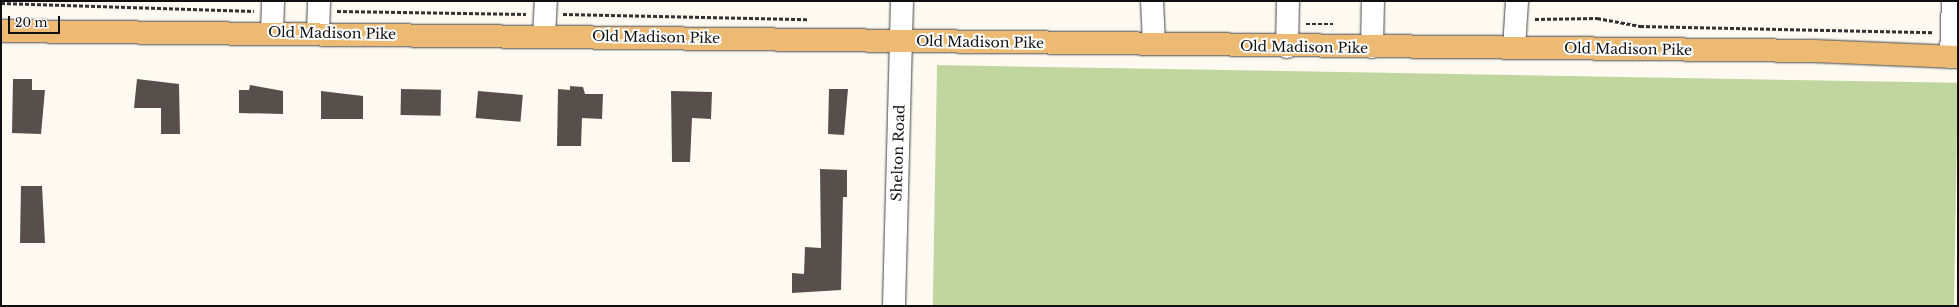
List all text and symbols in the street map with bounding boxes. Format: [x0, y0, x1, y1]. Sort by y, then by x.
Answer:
scale bar [10, 8, 62, 34]
text: 20 m [15, 15, 47, 30]
street label: Old Madison Pike [268, 23, 396, 43]
street label: Old Madison Pike [592, 27, 720, 47]
street label: Old Madison Pike [916, 32, 1044, 52]
street label: Old Madison Pike [1240, 37, 1368, 57]
street label: Old Madison Pike [1564, 39, 1692, 59]
street label: Shelton Road [888, 104, 908, 202]

